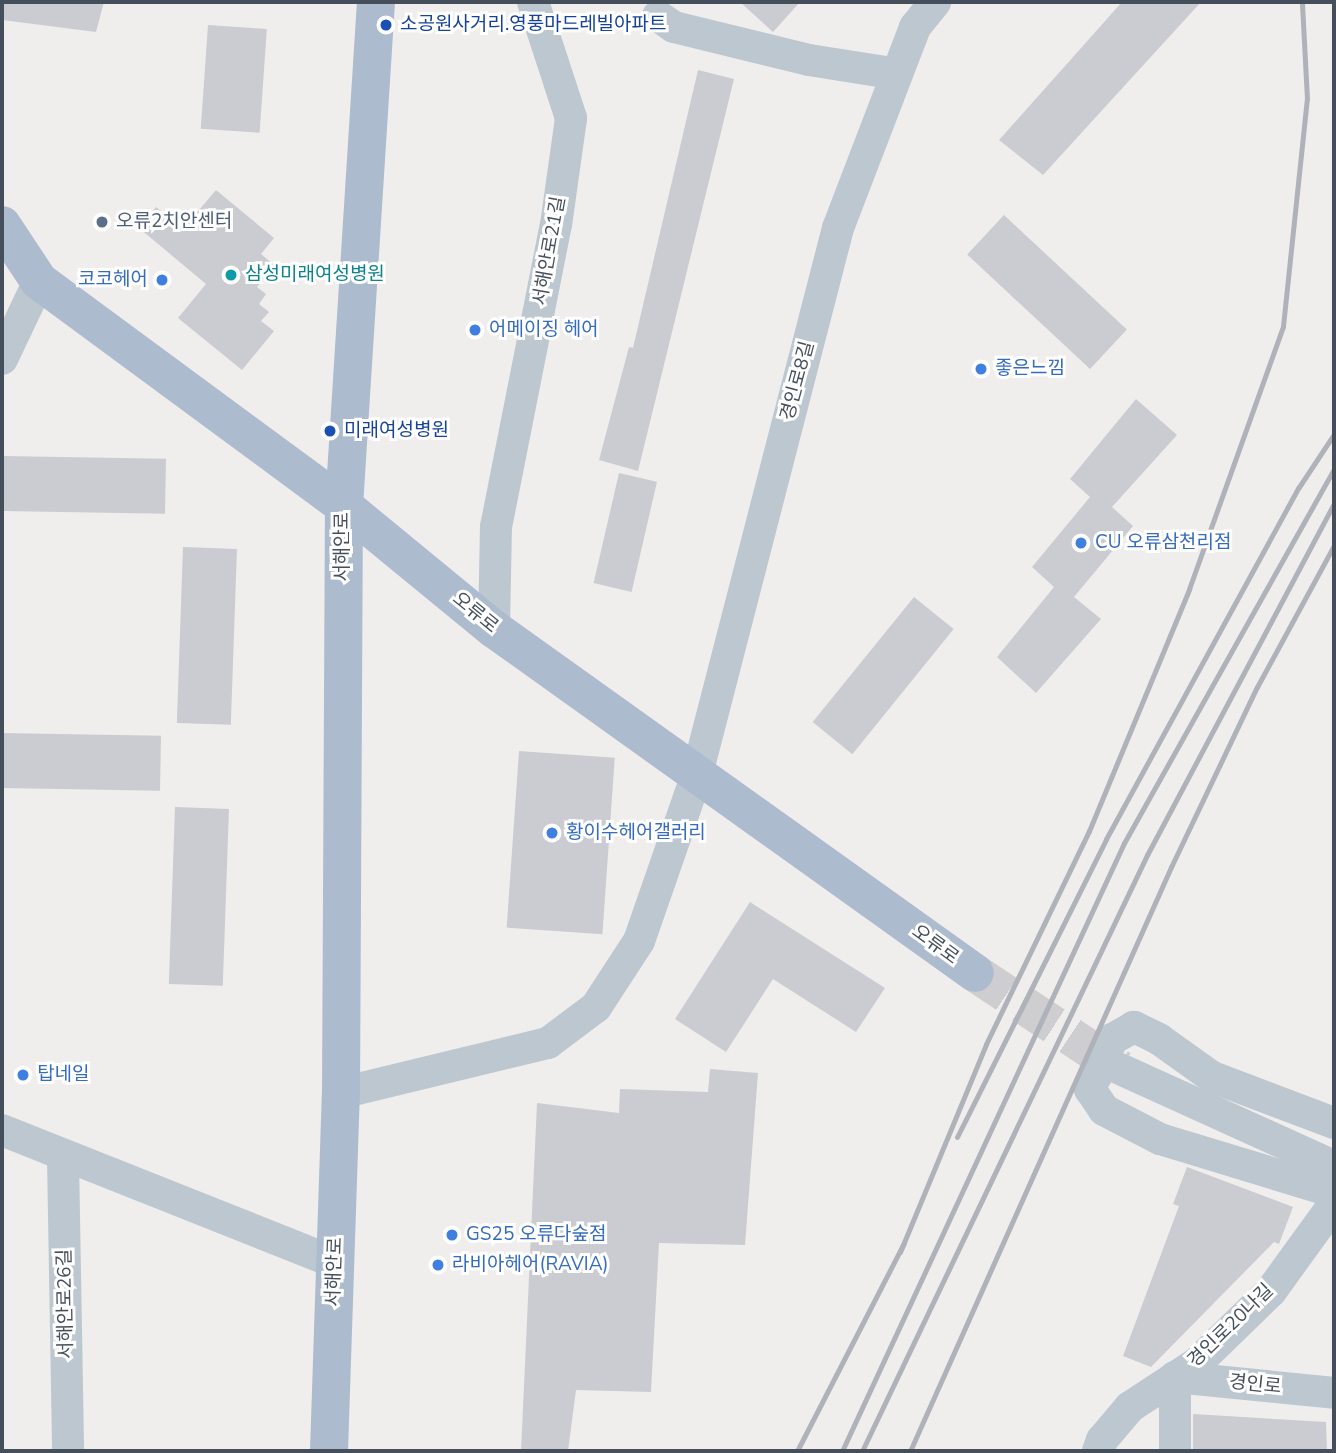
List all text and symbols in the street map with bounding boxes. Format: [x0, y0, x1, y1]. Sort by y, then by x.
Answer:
place label: 소공원사거리.영풍마드레빌아파트 [400, 14, 667, 36]
marker: 소공원사거리.영풍마드레빌아파트 [378, 17, 394, 33]
street label: 서해안로21길 [529, 195, 571, 307]
place label: 오류2치안센터 [116, 211, 232, 233]
marker: 오류2치안센터 [94, 214, 110, 230]
place label: 삼성미래여성병원 [245, 264, 385, 286]
marker: 삼성미래여성병원 [223, 267, 239, 283]
place label: 코코헤어 [78, 269, 148, 291]
marker: 코코헤어 [154, 272, 170, 288]
place label: 어메이징 헤어 [489, 319, 599, 341]
marker: 어메이징 헤어 [467, 322, 483, 338]
street label: 경인로8길 [776, 339, 820, 423]
place label: 좋은느낌 [995, 358, 1065, 380]
marker: 좋은느낌 [973, 361, 989, 377]
place label: 미래여성병원 [344, 420, 449, 442]
marker: 미래여성병원 [322, 423, 338, 439]
street label: 서해안로 [332, 512, 354, 582]
place label: CU 오류삼천리점 [1095, 532, 1231, 554]
marker: CU 오류삼천리점 [1073, 535, 1089, 551]
street label: 오류로 [447, 588, 503, 638]
place label: 황이수헤어갤러리 [566, 822, 706, 844]
marker: 황이수헤어갤러리 [544, 825, 560, 841]
street label: 오류로 [907, 920, 963, 970]
place label: 탑네일 [37, 1064, 89, 1086]
marker: 탑네일 [15, 1067, 31, 1083]
place label: GS25 오류다숲점 [466, 1224, 607, 1246]
marker: GS25 오류다숲점 [444, 1227, 460, 1243]
street label: 서해안로 [322, 1237, 348, 1307]
street label: 서해안로26길 [54, 1249, 78, 1359]
place label: 라비아헤어(RAVIA) [452, 1254, 609, 1276]
marker: 라비아헤어(RAVIA) [430, 1257, 446, 1273]
street label: 경인로20나길 [1183, 1280, 1279, 1372]
street label: 경인로 [1228, 1371, 1282, 1399]

